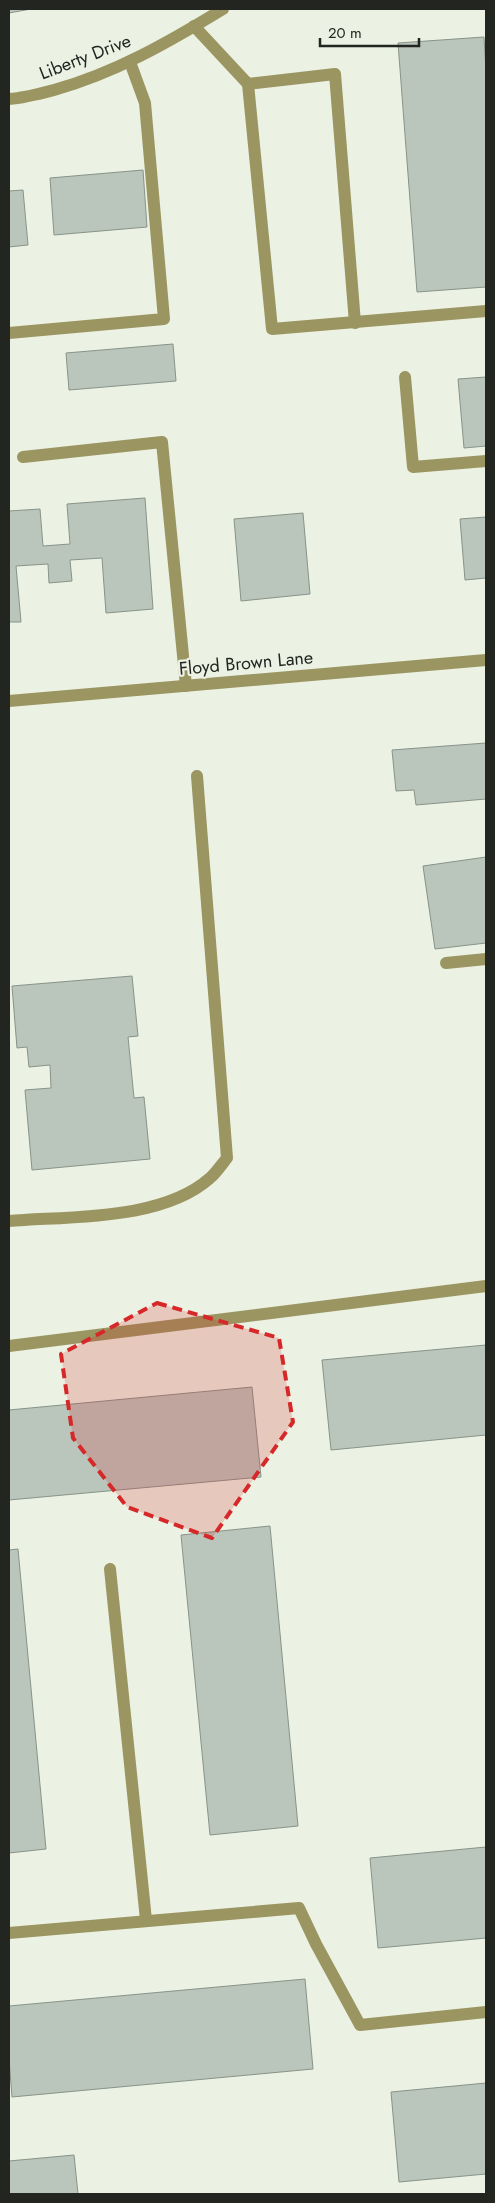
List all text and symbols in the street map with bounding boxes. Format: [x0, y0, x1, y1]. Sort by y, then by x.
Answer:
scale bar [320, 15, 419, 47]
text: 20 m [328, 22, 362, 44]
street label: Liberty Drive [35, 28, 135, 86]
street label: Floyd Brown Lane [178, 644, 314, 682]

